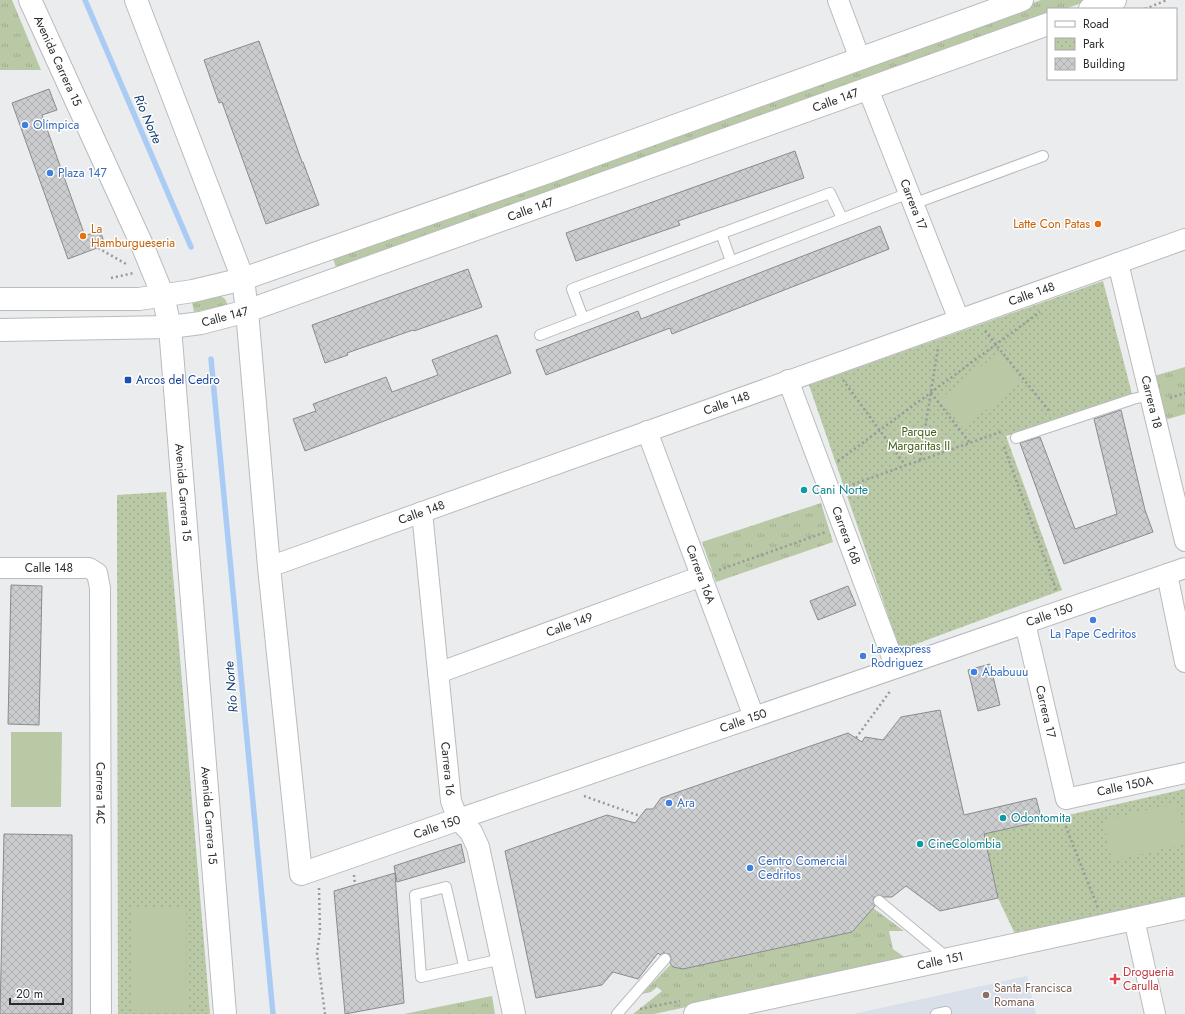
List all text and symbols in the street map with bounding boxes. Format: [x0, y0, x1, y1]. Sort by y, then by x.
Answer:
legend [1047, 8, 1177, 80]
street label: Avenida Carrera 15 [29, 13, 87, 110]
text: Road [1083, 15, 1109, 33]
text: Park [1083, 35, 1105, 53]
text: Building [1083, 55, 1125, 73]
street label: Calle 147 [810, 83, 862, 117]
water label: Río Norte [129, 92, 167, 147]
place label: Olímpica [33, 116, 79, 134]
marker: Olímpica [20, 120, 30, 130]
place label: Plaza 147 [58, 164, 107, 182]
marker: Plaza 147 [45, 168, 55, 178]
street label: Carrera 17 [895, 176, 932, 233]
street label: Calle 147 [505, 193, 557, 226]
place label: Latte Con Patas [1013, 215, 1090, 233]
marker: Latte Con Patas [1093, 219, 1103, 229]
place label: La Hamburgueseria [91, 220, 175, 252]
marker: La Hamburgueseria [78, 231, 88, 241]
street label: Calle 148 [1006, 277, 1057, 311]
street label: Calle 147 [199, 302, 251, 332]
place label: Arcos del Cedro [136, 371, 220, 389]
street label: Carrera 18 [1136, 374, 1167, 430]
marker: Arcos del Cedro [123, 375, 133, 385]
street label: Calle 148 [701, 387, 752, 420]
park label: Parque Margaritas II [888, 423, 950, 455]
street label: Avenida Carrera 15 [170, 443, 196, 542]
place label: Cani Norte [812, 481, 868, 499]
marker: Cani Norte [799, 485, 809, 495]
street label: Calle 148 [396, 496, 447, 529]
street label: Carrera 16B [827, 504, 865, 567]
street label: Carrera 16A [681, 542, 720, 607]
street label: Calle 148 [25, 559, 73, 577]
street label: Calle 150 [1024, 598, 1075, 631]
street label: Calle 149 [543, 608, 595, 642]
marker: La Pape Cedritos [1088, 615, 1098, 625]
place label: La Pape Cedritos [1050, 625, 1136, 643]
place label: Lavaexpress Rodriguez [871, 640, 931, 672]
marker: Lavaexpress Rodriguez [858, 651, 868, 661]
water label: Río Norte [219, 660, 243, 714]
place label: Ababuuu [982, 663, 1028, 681]
marker: Ababuuu [969, 667, 979, 677]
street label: Carrera 17 [1031, 684, 1061, 740]
street label: Calle 150 [717, 704, 769, 737]
street label: Carrera 16 [436, 741, 459, 797]
street label: Carrera 14C [91, 762, 110, 825]
street label: Avenida Carrera 15 [196, 766, 222, 865]
street label: Calle 150A [1095, 771, 1155, 801]
place label: Ara [677, 794, 695, 812]
marker: Ara [664, 798, 674, 808]
place label: Odontomita [1011, 809, 1071, 827]
street label: Calle 150 [411, 811, 463, 843]
marker: Odontomita [998, 813, 1008, 823]
place label: CineColombia [928, 835, 1001, 853]
marker: CineColombia [915, 839, 925, 849]
place label: Centro Comercial Cedritos [758, 852, 847, 884]
marker: Centro Comercial Cedritos [745, 863, 755, 873]
street label: Calle 151 [915, 947, 965, 975]
place label: Drogueria Carulla [1123, 963, 1174, 995]
marker: Drogueria Carulla [1110, 974, 1120, 984]
place label: Santa Francisca Romana [994, 979, 1072, 1011]
scale bar [10, 980, 63, 1006]
text: 20 m [16, 985, 43, 1003]
marker: Santa Francisca Romana [981, 990, 991, 1000]

